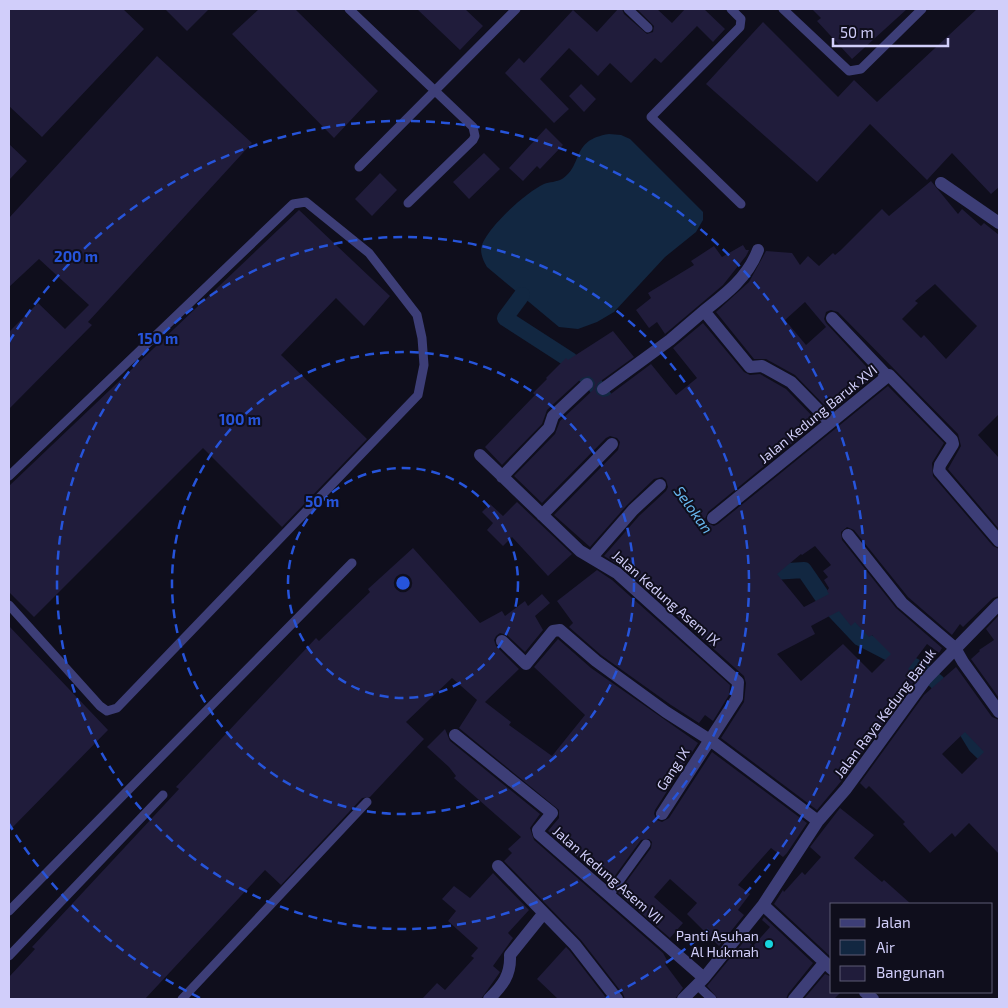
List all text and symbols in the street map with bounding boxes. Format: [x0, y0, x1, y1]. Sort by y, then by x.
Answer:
scale bar [833, 15, 948, 47]
text: 50 m [840, 23, 874, 41]
text: 200 m [54, 247, 98, 265]
text: 150 m [138, 329, 178, 347]
street label: Jalan Kedung Baruk XVI [755, 361, 880, 466]
text: 100 m [219, 410, 261, 428]
water label: Selokan [671, 482, 717, 537]
text: 50 m [305, 492, 339, 510]
street label: Jalan Kedung Asem IX [609, 546, 724, 649]
centre of rings [394, 574, 412, 592]
street label: Jalan Raya Kedung Baruk [830, 645, 939, 781]
street label: Gang IX [652, 744, 693, 793]
street label: Jalan Kedung Asem VII [550, 822, 667, 927]
legend [830, 903, 993, 993]
text: Jalan [876, 913, 911, 931]
place label: Panti Asuhan Al Hukmah [676, 927, 759, 960]
marker: Panti Asuhan Al Hukmah [763, 938, 775, 950]
text: Air [876, 938, 895, 956]
text: Bangunan [876, 963, 945, 981]

